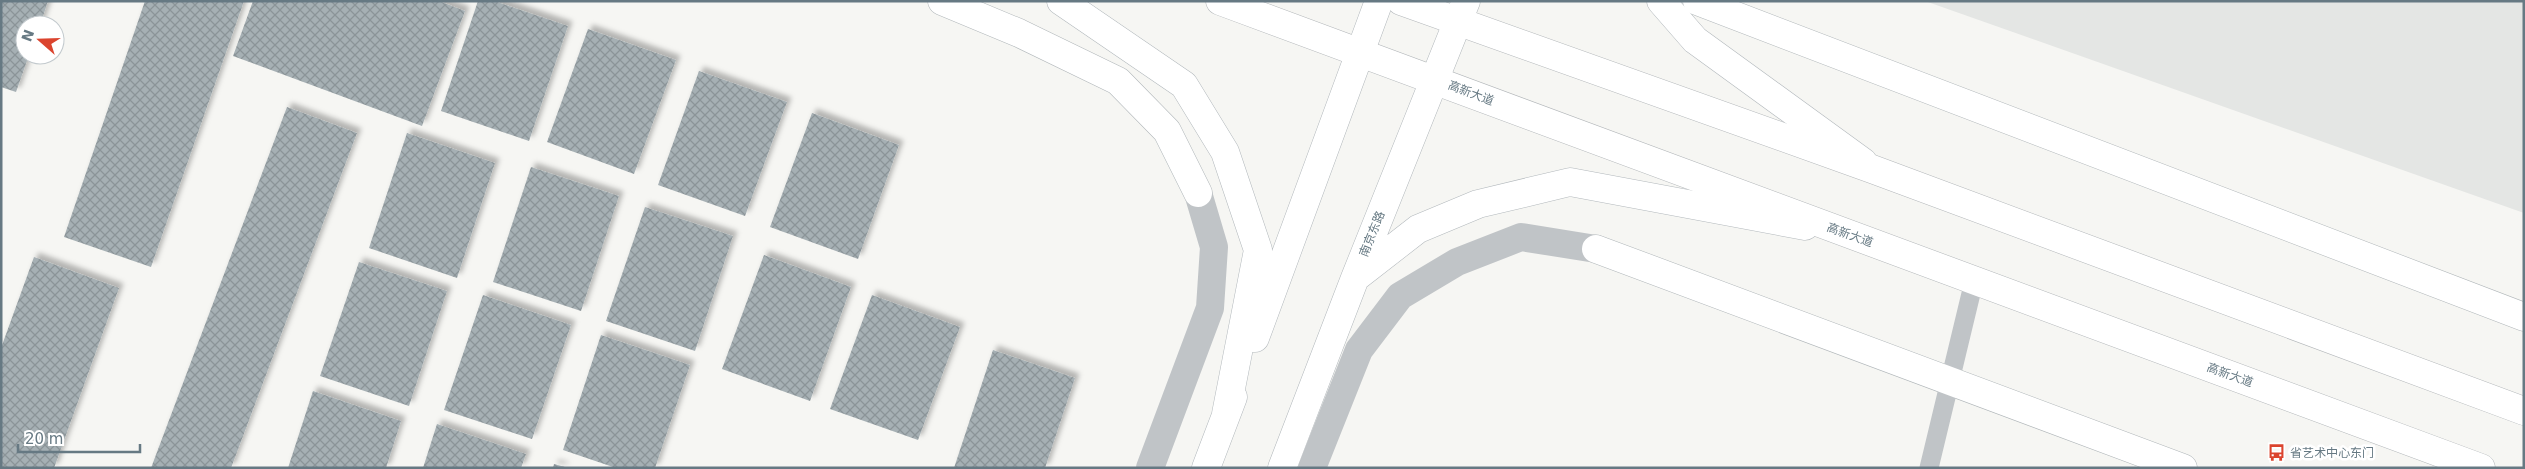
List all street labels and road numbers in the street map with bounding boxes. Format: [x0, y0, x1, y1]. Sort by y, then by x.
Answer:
street label: 高新大道 [1446, 78, 1496, 108]
street label: 南京东路 [1357, 209, 1387, 259]
street label: 高新大道 [1825, 220, 1875, 250]
street label: 高新大道 [2205, 360, 2255, 390]

